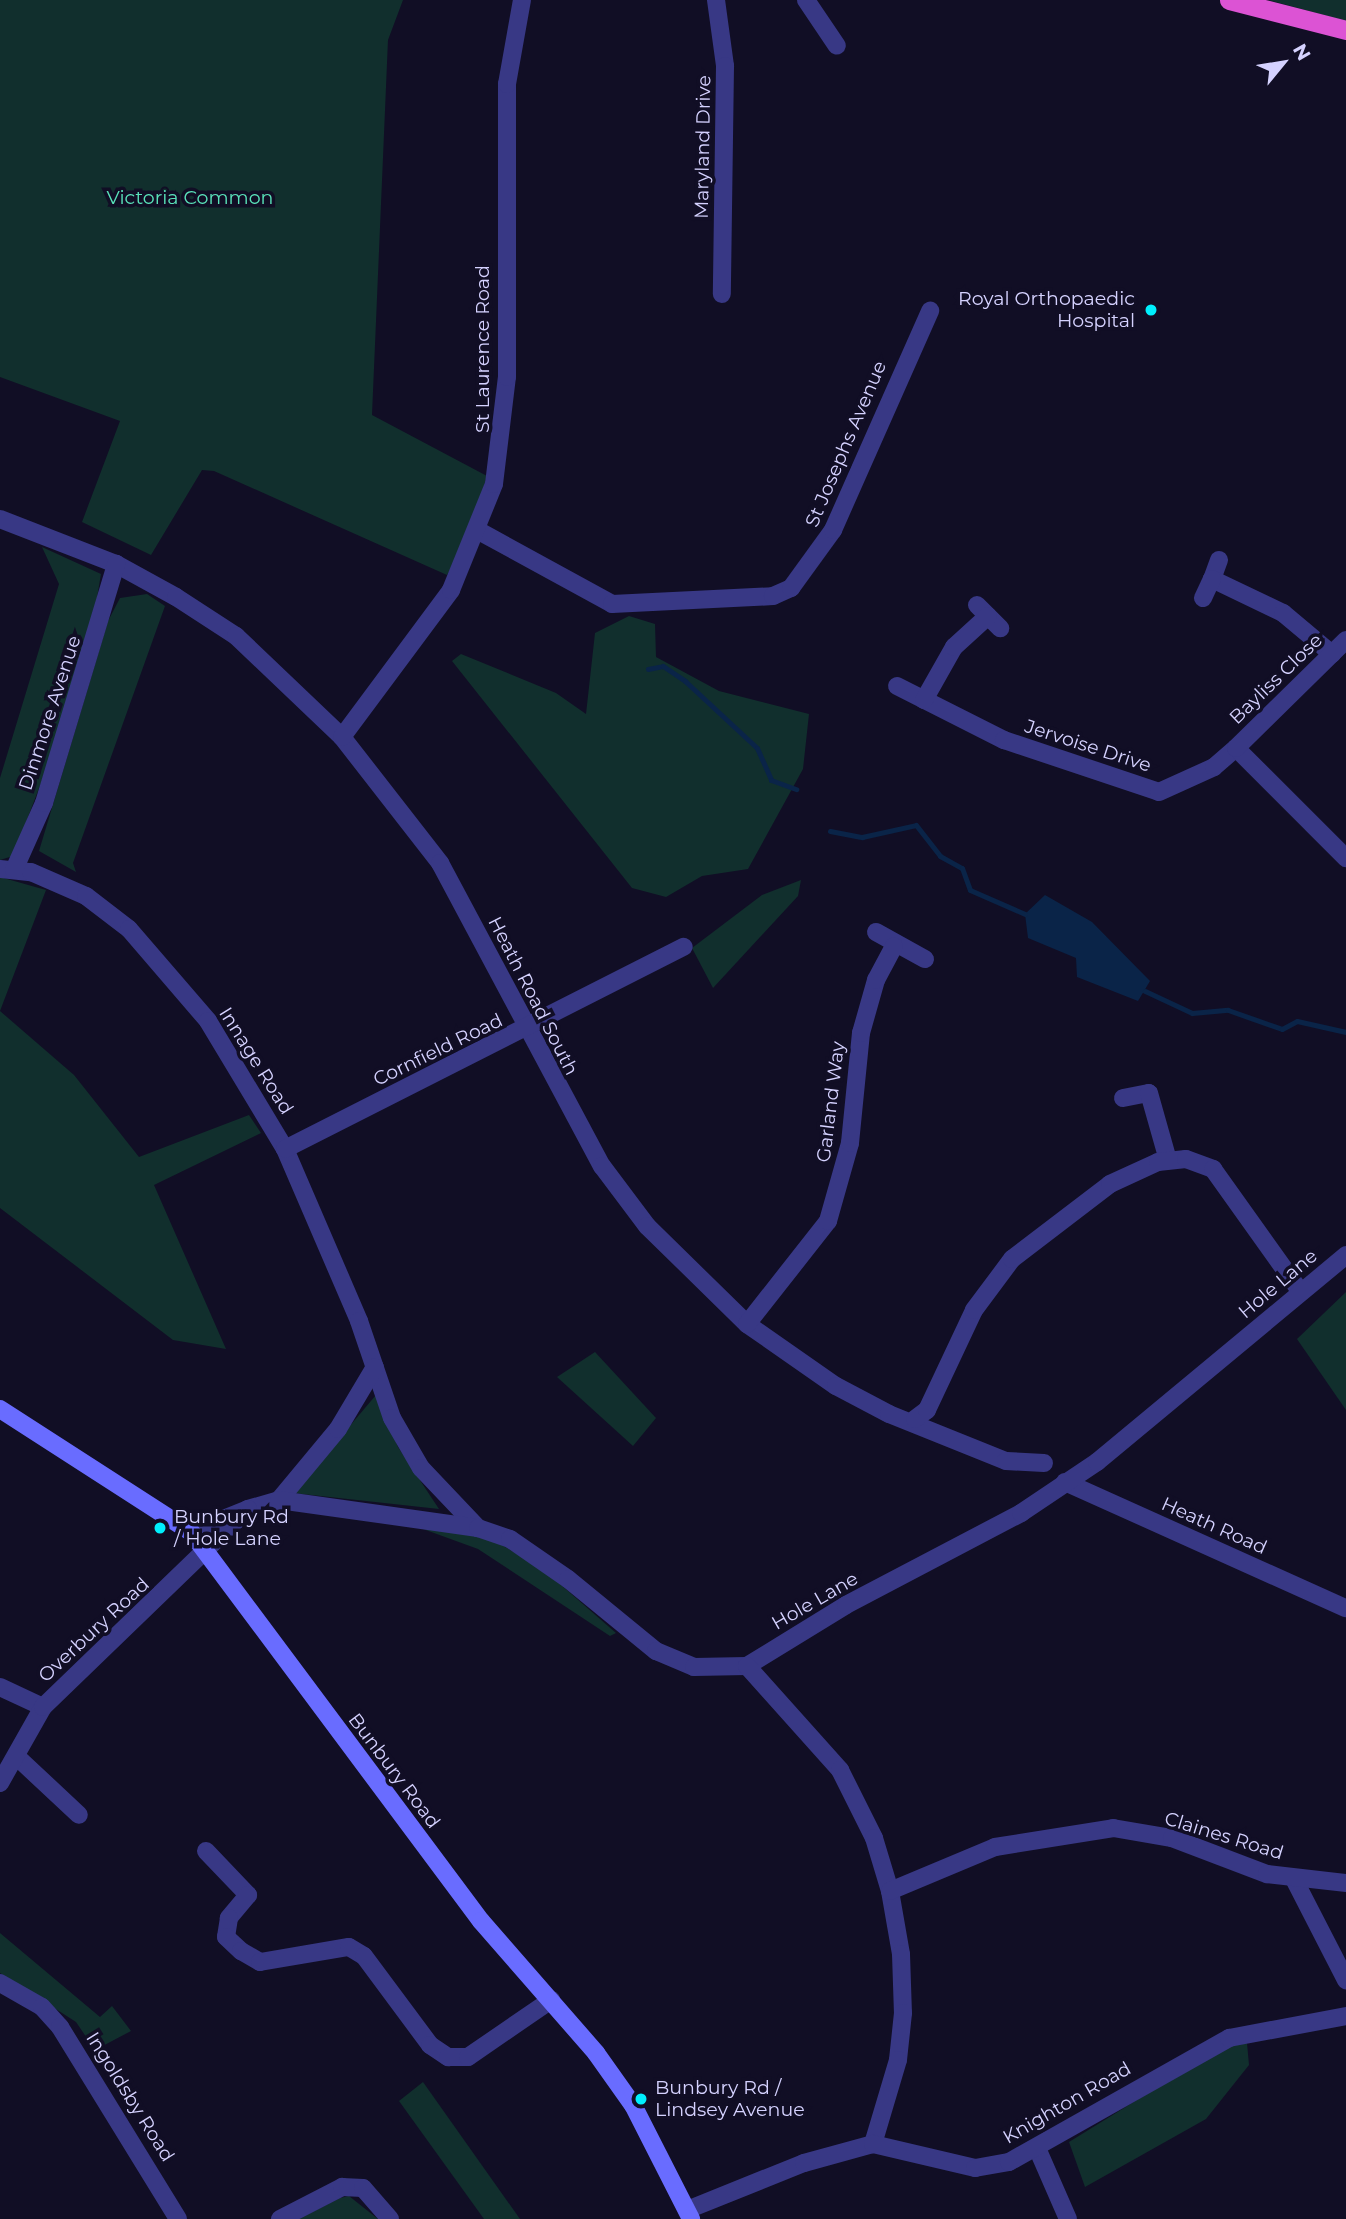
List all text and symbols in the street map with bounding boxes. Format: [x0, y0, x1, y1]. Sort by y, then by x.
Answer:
north arrow [1248, 28, 1318, 98]
text: N [1288, 40, 1315, 65]
street label: Maryland Drive [690, 75, 716, 219]
park label: Victoria Common [107, 187, 273, 209]
street label: St Laurence Road [472, 265, 494, 433]
place label: Royal Orthopaedic Hospital [958, 288, 1135, 332]
marker: Royal Orthopaedic Hospital [1141, 300, 1161, 320]
street label: St Josephs Avenue [801, 358, 891, 530]
street label: Bayliss Close [1225, 629, 1327, 729]
street label: Dinmore Avenue [14, 633, 86, 793]
street label: Jervoise Drive [1022, 715, 1154, 777]
street label: Heath Road South [483, 913, 583, 1079]
street label: Innage Road [214, 1003, 298, 1119]
street label: Cornfield Road [370, 1009, 506, 1091]
street label: Garland Way [812, 1040, 850, 1164]
street label: Hole Lane [1234, 1245, 1322, 1323]
street label: Heath Road [1158, 1493, 1270, 1559]
place label: Bunbury Rd / Hole Lane [174, 1506, 289, 1550]
marker: Bunbury Rd / Hole Lane [152, 1520, 168, 1536]
street label: Hole Lane [768, 1567, 862, 1635]
street label: Overbury Road [34, 1573, 154, 1687]
street label: Bunbury Road [343, 1709, 445, 1833]
street label: Claines Road [1162, 1807, 1286, 1865]
street label: Ingoldsby Road [81, 2028, 179, 2166]
street label: Knighton Road [999, 2057, 1135, 2149]
place label: Bunbury Rd / Lindsey Avenue [655, 2077, 805, 2121]
marker: Bunbury Rd / Lindsey Avenue [633, 2091, 649, 2107]

